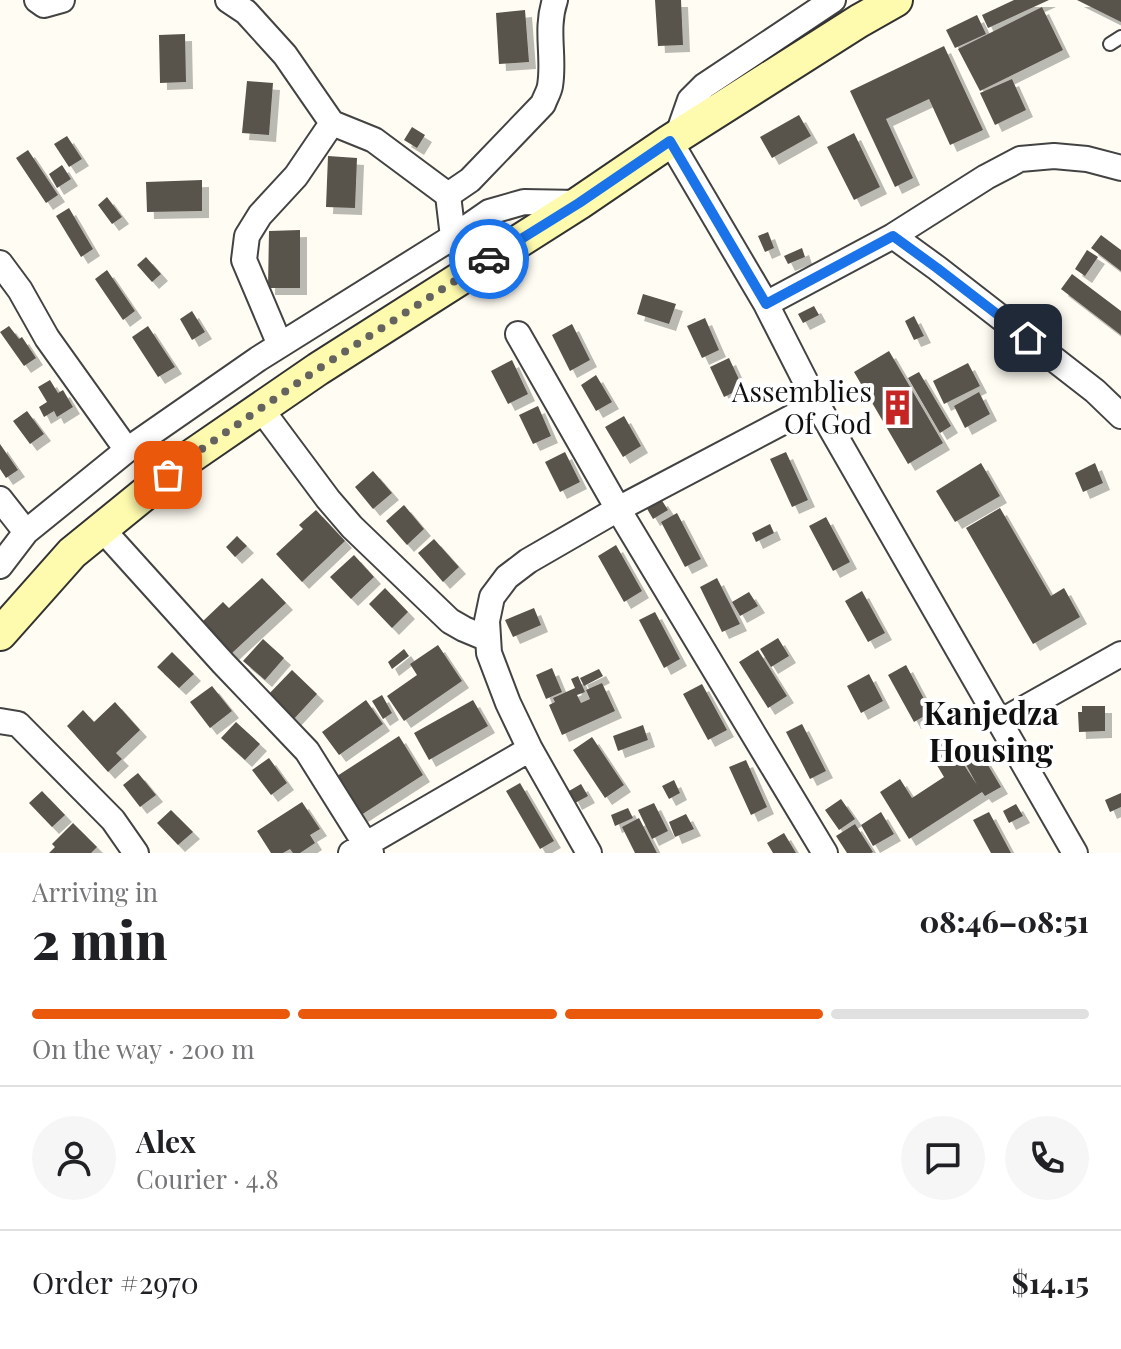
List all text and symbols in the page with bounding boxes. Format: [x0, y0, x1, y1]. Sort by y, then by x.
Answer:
courier [449, 219, 529, 299]
icon: car [467, 237, 511, 281]
pin [994, 304, 1062, 372]
icon: home [1006, 316, 1050, 360]
place label: Assemblies Of God [731, 372, 872, 441]
building icon: Assemblies Of God [879, 389, 917, 427]
pin [134, 441, 202, 509]
icon: bag [146, 453, 190, 497]
district label: Kanjedza Housing [923, 690, 1059, 770]
text: Arriving in [32, 874, 158, 909]
text: 08:46–08:51 [919, 901, 1089, 941]
text: 2 min [32, 904, 167, 973]
text: On the way · 200 m [32, 1031, 254, 1066]
button: person [32, 1116, 116, 1200]
button: chat [901, 1116, 985, 1200]
button: phone [1005, 1116, 1089, 1200]
text: Alex [136, 1121, 196, 1161]
text: Courier · 4.8 [136, 1161, 279, 1196]
text: Order #2970 [32, 1262, 199, 1302]
text: $14.15 [1011, 1262, 1089, 1302]

